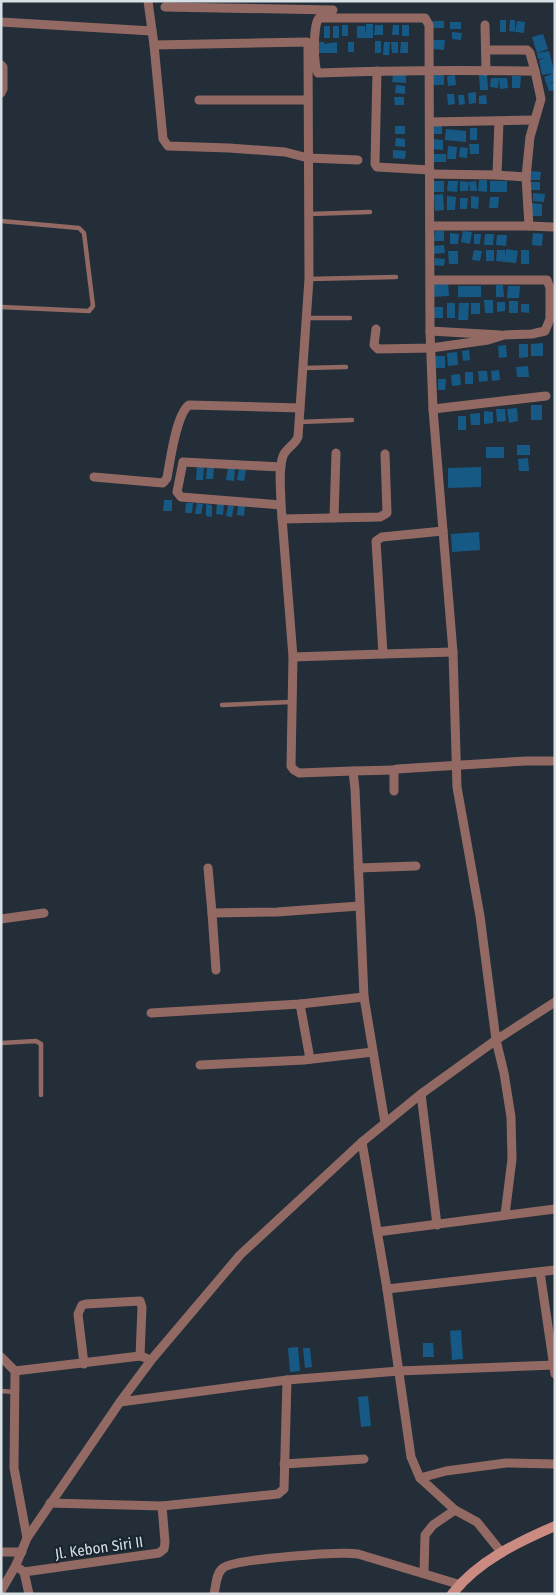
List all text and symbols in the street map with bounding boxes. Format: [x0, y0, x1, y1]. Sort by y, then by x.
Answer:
street label: Jl. Kebon Siri II [54, 1533, 144, 1563]

